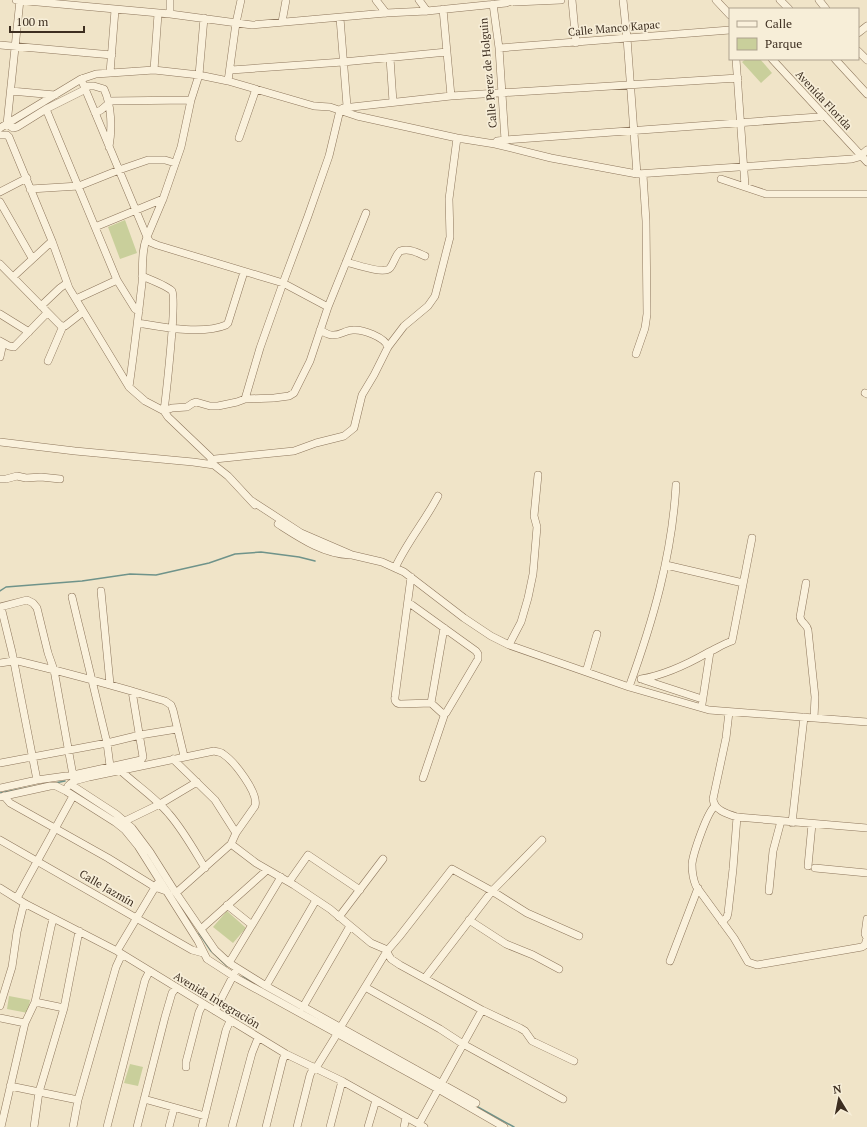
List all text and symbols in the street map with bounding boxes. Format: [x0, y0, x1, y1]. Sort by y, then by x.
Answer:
scale bar [10, 8, 84, 34]
legend [729, 8, 859, 60]
text: 100 m [16, 14, 49, 29]
text: Calle [765, 16, 792, 31]
street label: Calle Perez de Holguin [476, 17, 500, 129]
street label: Calle Manco Kapac [567, 17, 661, 39]
text: Parque [765, 36, 802, 51]
street label: Avenida Florida [793, 67, 855, 133]
street label: Calle Jazmín [77, 867, 138, 910]
street label: Avenida Integración [171, 969, 263, 1032]
north arrow [819, 1079, 859, 1119]
text: N [832, 1081, 843, 1097]

